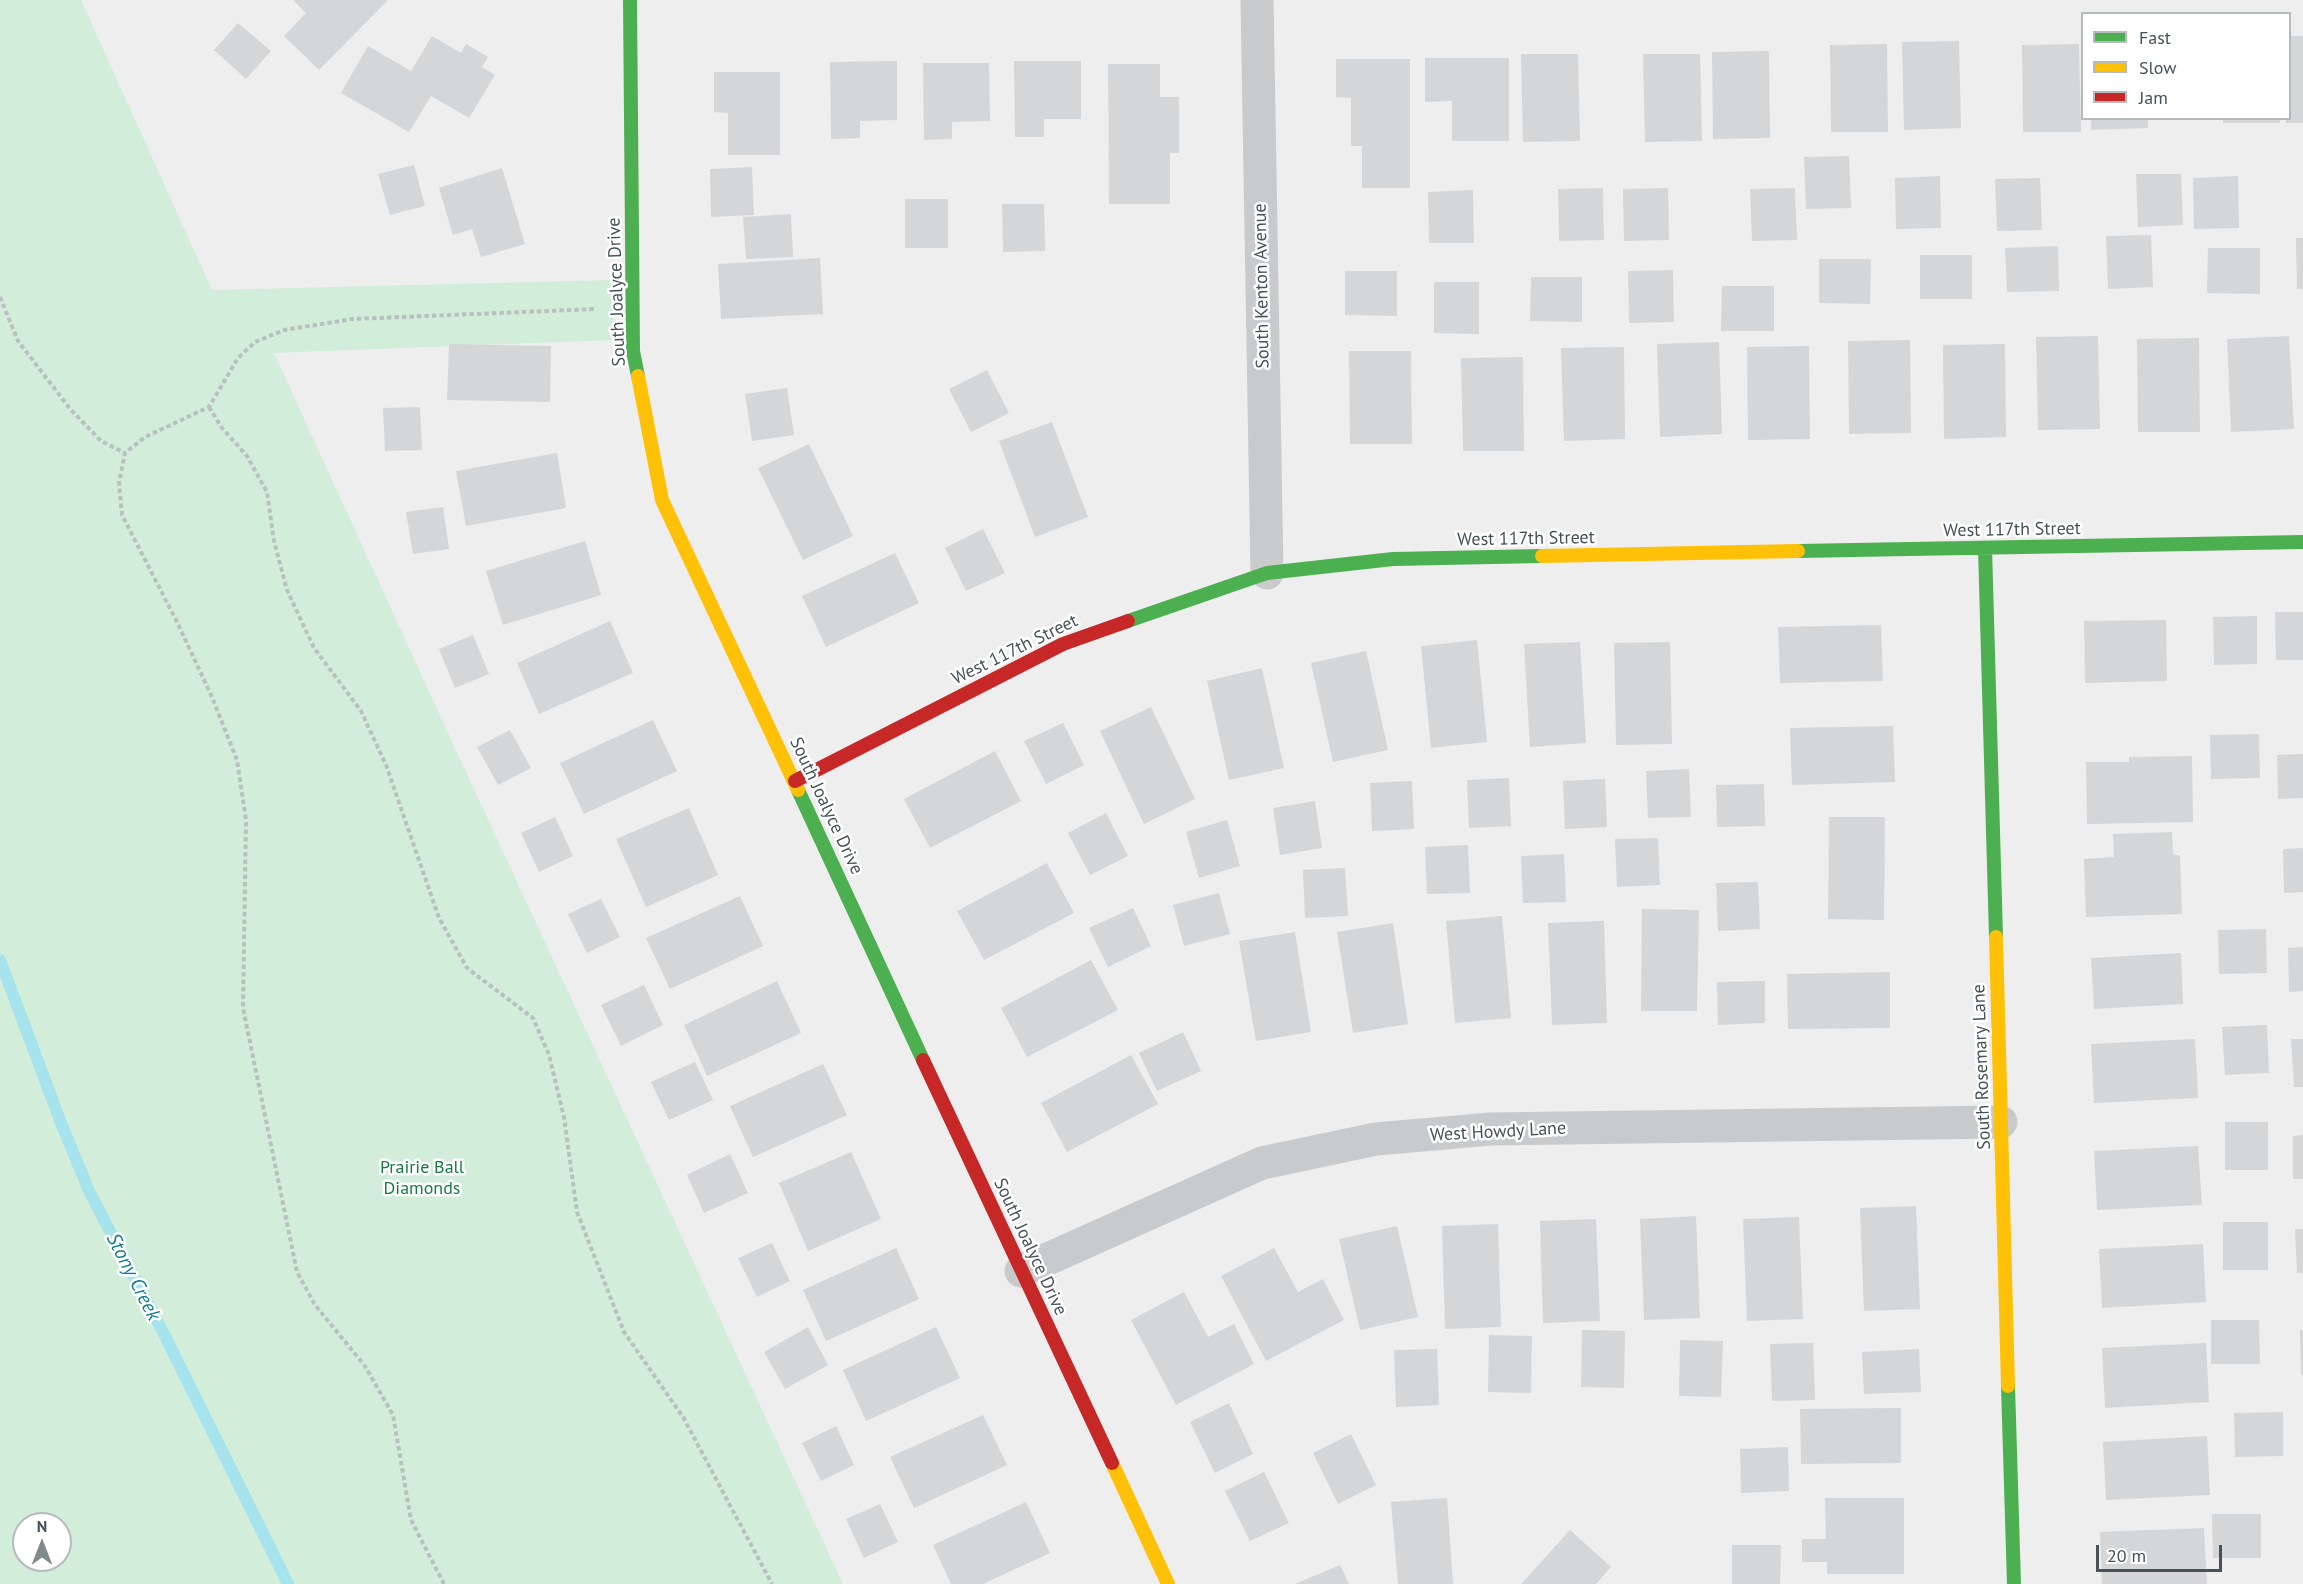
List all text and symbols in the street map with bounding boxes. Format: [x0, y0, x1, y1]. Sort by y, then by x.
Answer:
legend [2081, 12, 2291, 120]
text: Fast [2139, 26, 2171, 49]
text: Slow [2139, 56, 2177, 79]
text: Jam [2139, 86, 2168, 109]
street label: South Kenton Avenue [1250, 203, 1274, 369]
street label: South Joalyce Drive [604, 217, 630, 367]
street label: West 117th Street [1943, 518, 2081, 542]
street label: West 117th Street [1457, 527, 1595, 551]
street label: West 117th Street [948, 610, 1082, 690]
street label: South Joalyce Drive [785, 734, 867, 878]
street label: South Rosemary Lane [1968, 984, 1996, 1150]
street label: West Howdy Lane [1429, 1118, 1567, 1146]
park label: Prairie Ball Diamonds [380, 1157, 464, 1200]
street label: South Joalyce Drive [989, 1175, 1071, 1319]
water label: Stony Creek [101, 1229, 165, 1325]
north arrow [12, 1512, 72, 1572]
text: N [37, 1516, 47, 1536]
scale bar [2099, 1533, 2225, 1571]
text: 20 m [2107, 1544, 2146, 1567]

